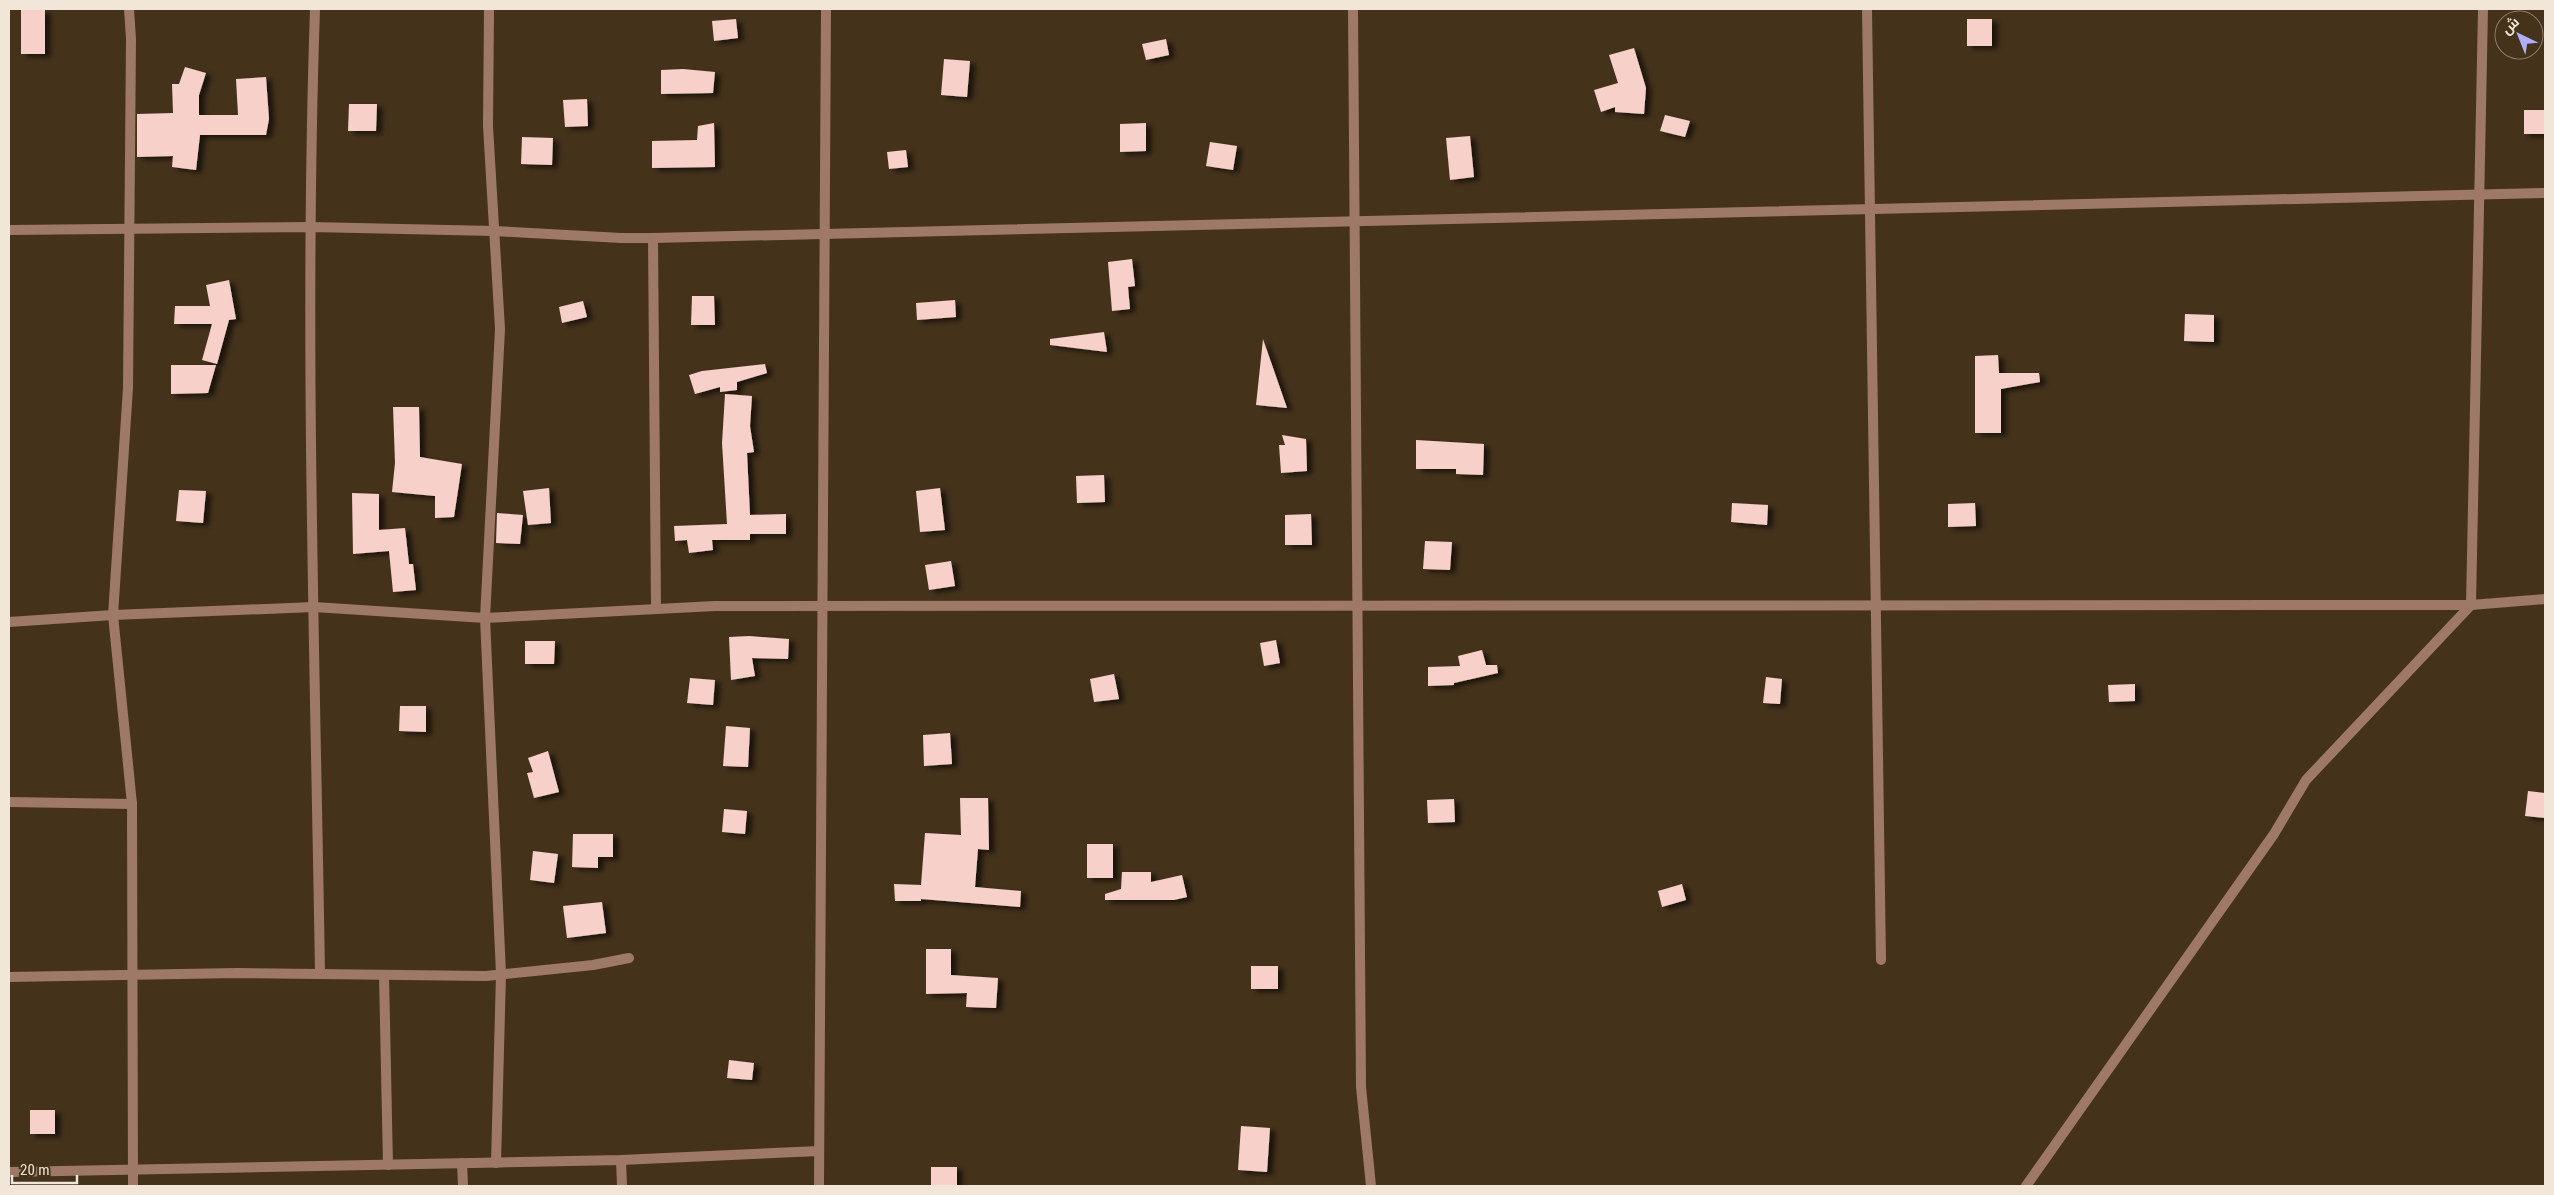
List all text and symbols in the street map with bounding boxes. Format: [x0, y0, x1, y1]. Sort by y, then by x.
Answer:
north arrow [2494, 10, 2544, 60]
text: ش [2498, 13, 2523, 38]
scale bar [12, 1152, 78, 1184]
text: 20 m [20, 1161, 50, 1179]

